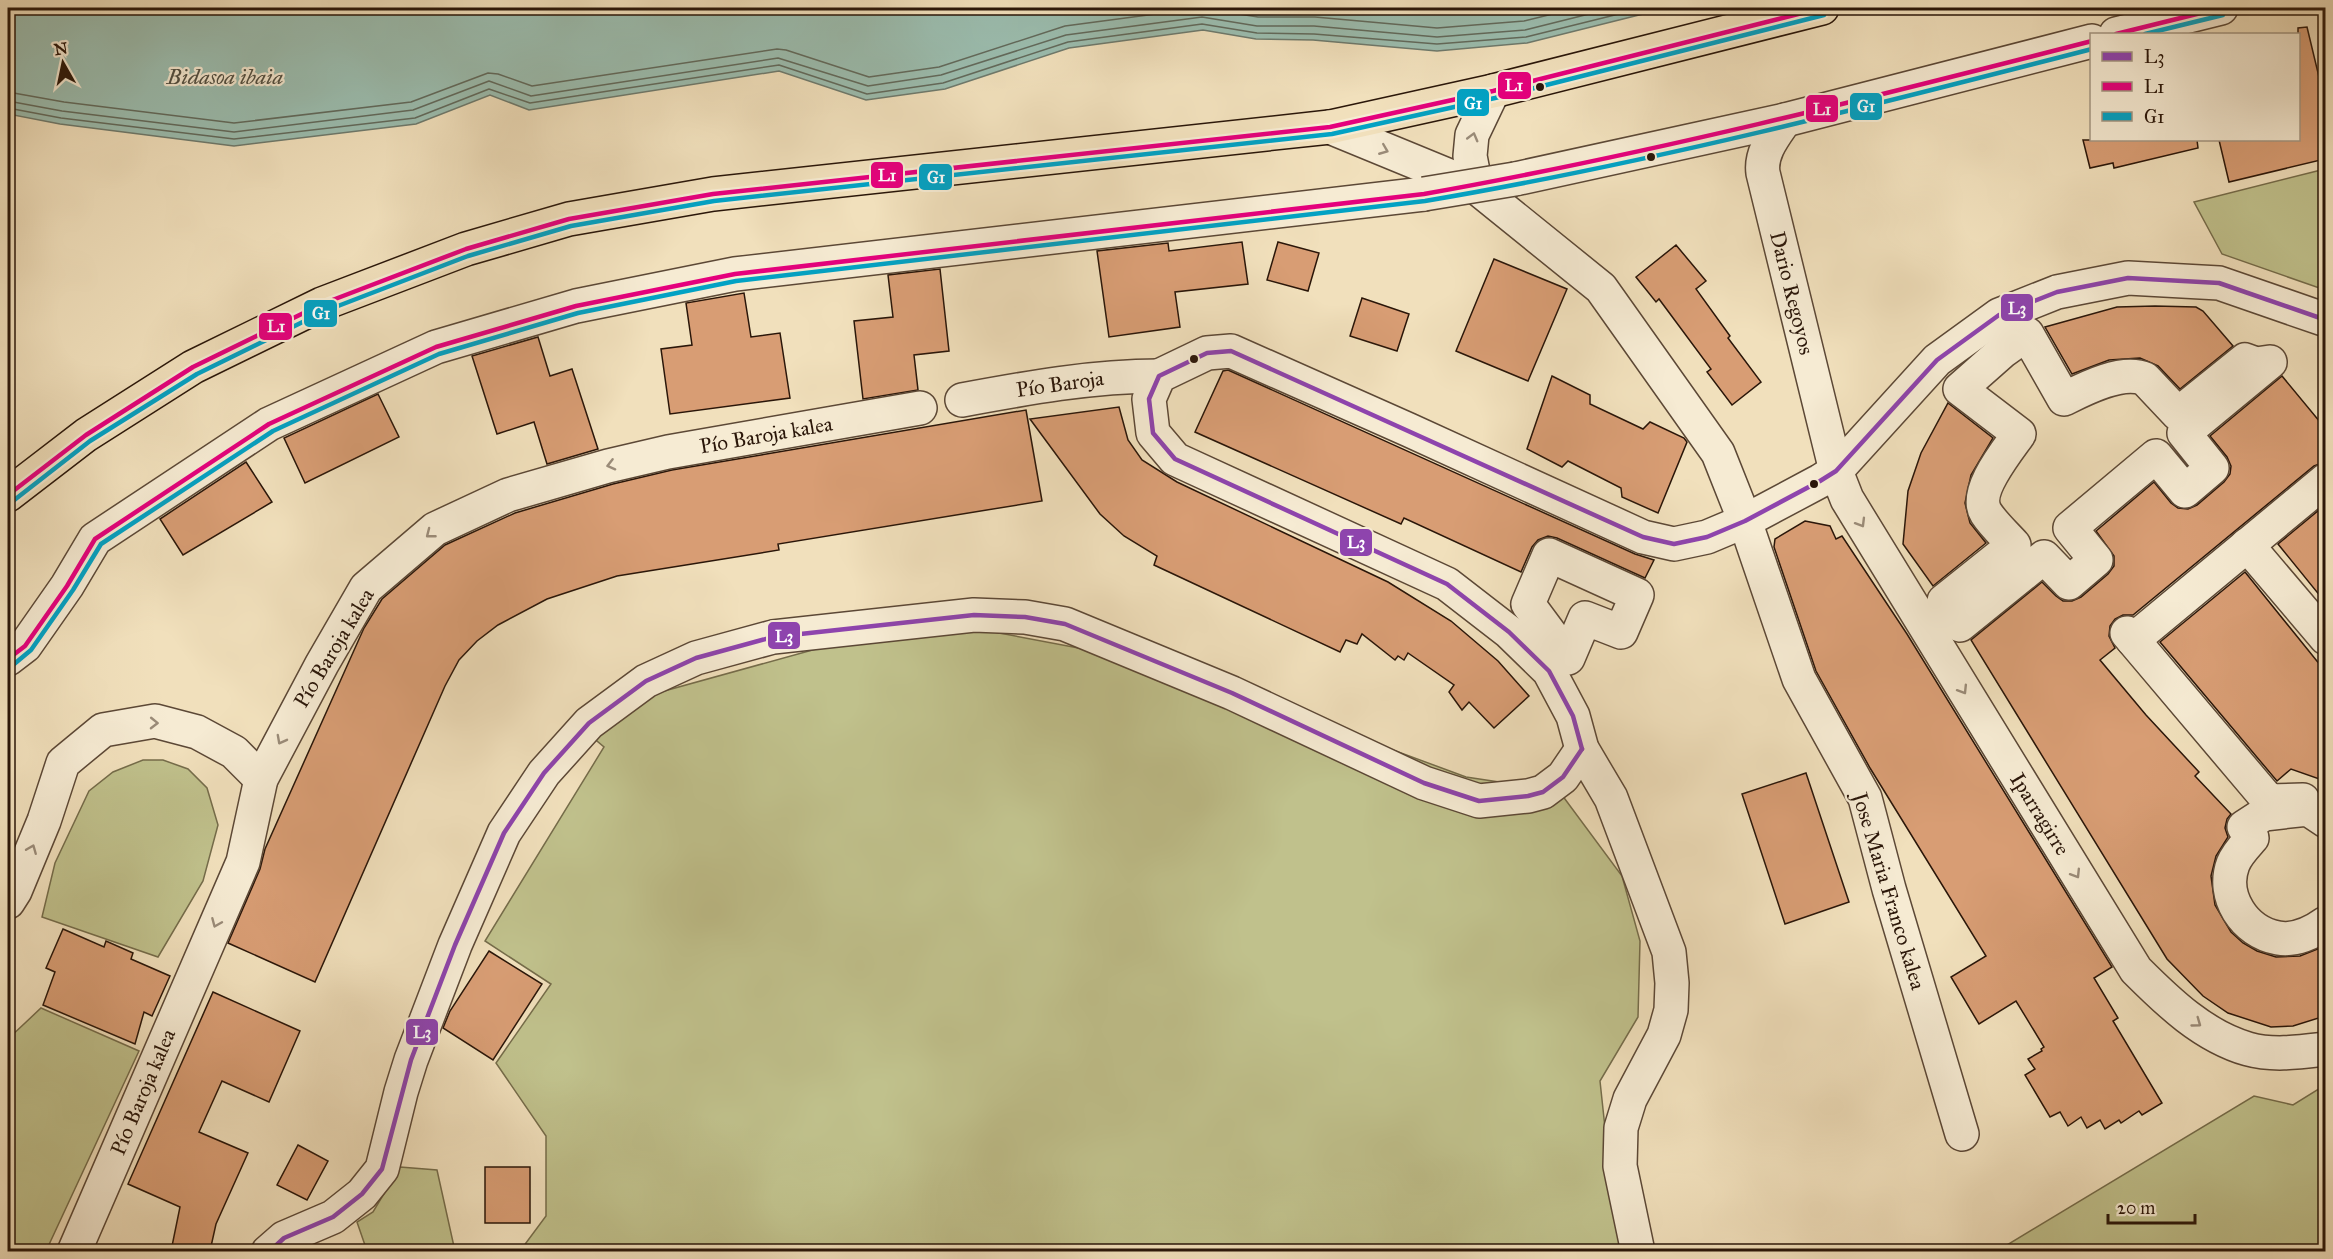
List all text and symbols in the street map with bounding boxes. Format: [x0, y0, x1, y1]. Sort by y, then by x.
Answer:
north arrow [33, 33, 93, 93]
legend [2090, 33, 2300, 141]
text: N [53, 38, 69, 59]
text: L3 [2144, 46, 2165, 68]
water label: Bidasoa ibaia [166, 63, 283, 90]
line badge: L1 [1497, 71, 1532, 100]
text: L1 [1505, 76, 1524, 95]
text: L1 [2144, 76, 2164, 98]
unlabelled marker [1534, 81, 1546, 93]
line badge: G1 [1456, 88, 1490, 117]
line badge: G1 [1849, 92, 1883, 121]
text: G1 [1464, 94, 1483, 113]
line badge: L1 [1805, 94, 1839, 123]
text: G1 [1857, 97, 1876, 116]
text: L1 [1813, 100, 1832, 119]
text: G1 [2144, 106, 2164, 128]
one-way arrow [1466, 132, 1479, 142]
one-way arrow [1378, 143, 1389, 155]
unlabelled marker [1645, 151, 1657, 163]
line badge: L1 [870, 161, 904, 189]
line badge: G1 [918, 163, 953, 191]
text: L1 [878, 166, 897, 185]
text: G1 [927, 168, 946, 187]
street label: Dario Regoyos [1764, 229, 1820, 357]
line badge: L3 [2000, 293, 2034, 322]
line badge: G1 [303, 299, 338, 328]
text: L3 [2008, 299, 2026, 319]
text: G1 [312, 304, 331, 323]
line badge: L1 [258, 312, 293, 341]
text: L1 [267, 317, 286, 336]
unlabelled marker [1188, 353, 1200, 365]
street label: Pío Baroja [1015, 365, 1106, 403]
street label: Pío Baroja kalea [697, 410, 835, 459]
one-way arrow [606, 458, 616, 471]
unlabelled marker [1808, 478, 1820, 490]
one-way arrow [1854, 517, 1866, 527]
one-way arrow [426, 527, 437, 538]
line badge: L3 [1339, 528, 1373, 557]
text: L3 [1347, 533, 1365, 553]
street label: Pío Baroja kalea [288, 584, 380, 712]
line badge: L3 [767, 621, 801, 650]
text: L3 [775, 627, 793, 647]
one-way arrow [1955, 684, 1967, 694]
one-way arrow [149, 717, 158, 729]
one-way arrow [277, 734, 288, 745]
street label: Iparragirre [2004, 768, 2076, 860]
street label: Jose Maria Franco kalea [1846, 787, 1931, 993]
one-way arrow [25, 844, 37, 855]
one-way arrow [2069, 868, 2081, 878]
one-way arrow [211, 916, 223, 927]
one-way arrow [2191, 1016, 2202, 1027]
line badge: L3 [405, 1018, 439, 1046]
text: L3 [413, 1023, 431, 1043]
street label: Pío Baroja kalea [105, 1025, 181, 1159]
scale bar [2108, 1187, 2195, 1225]
text: 20 m [2117, 1197, 2155, 1219]

